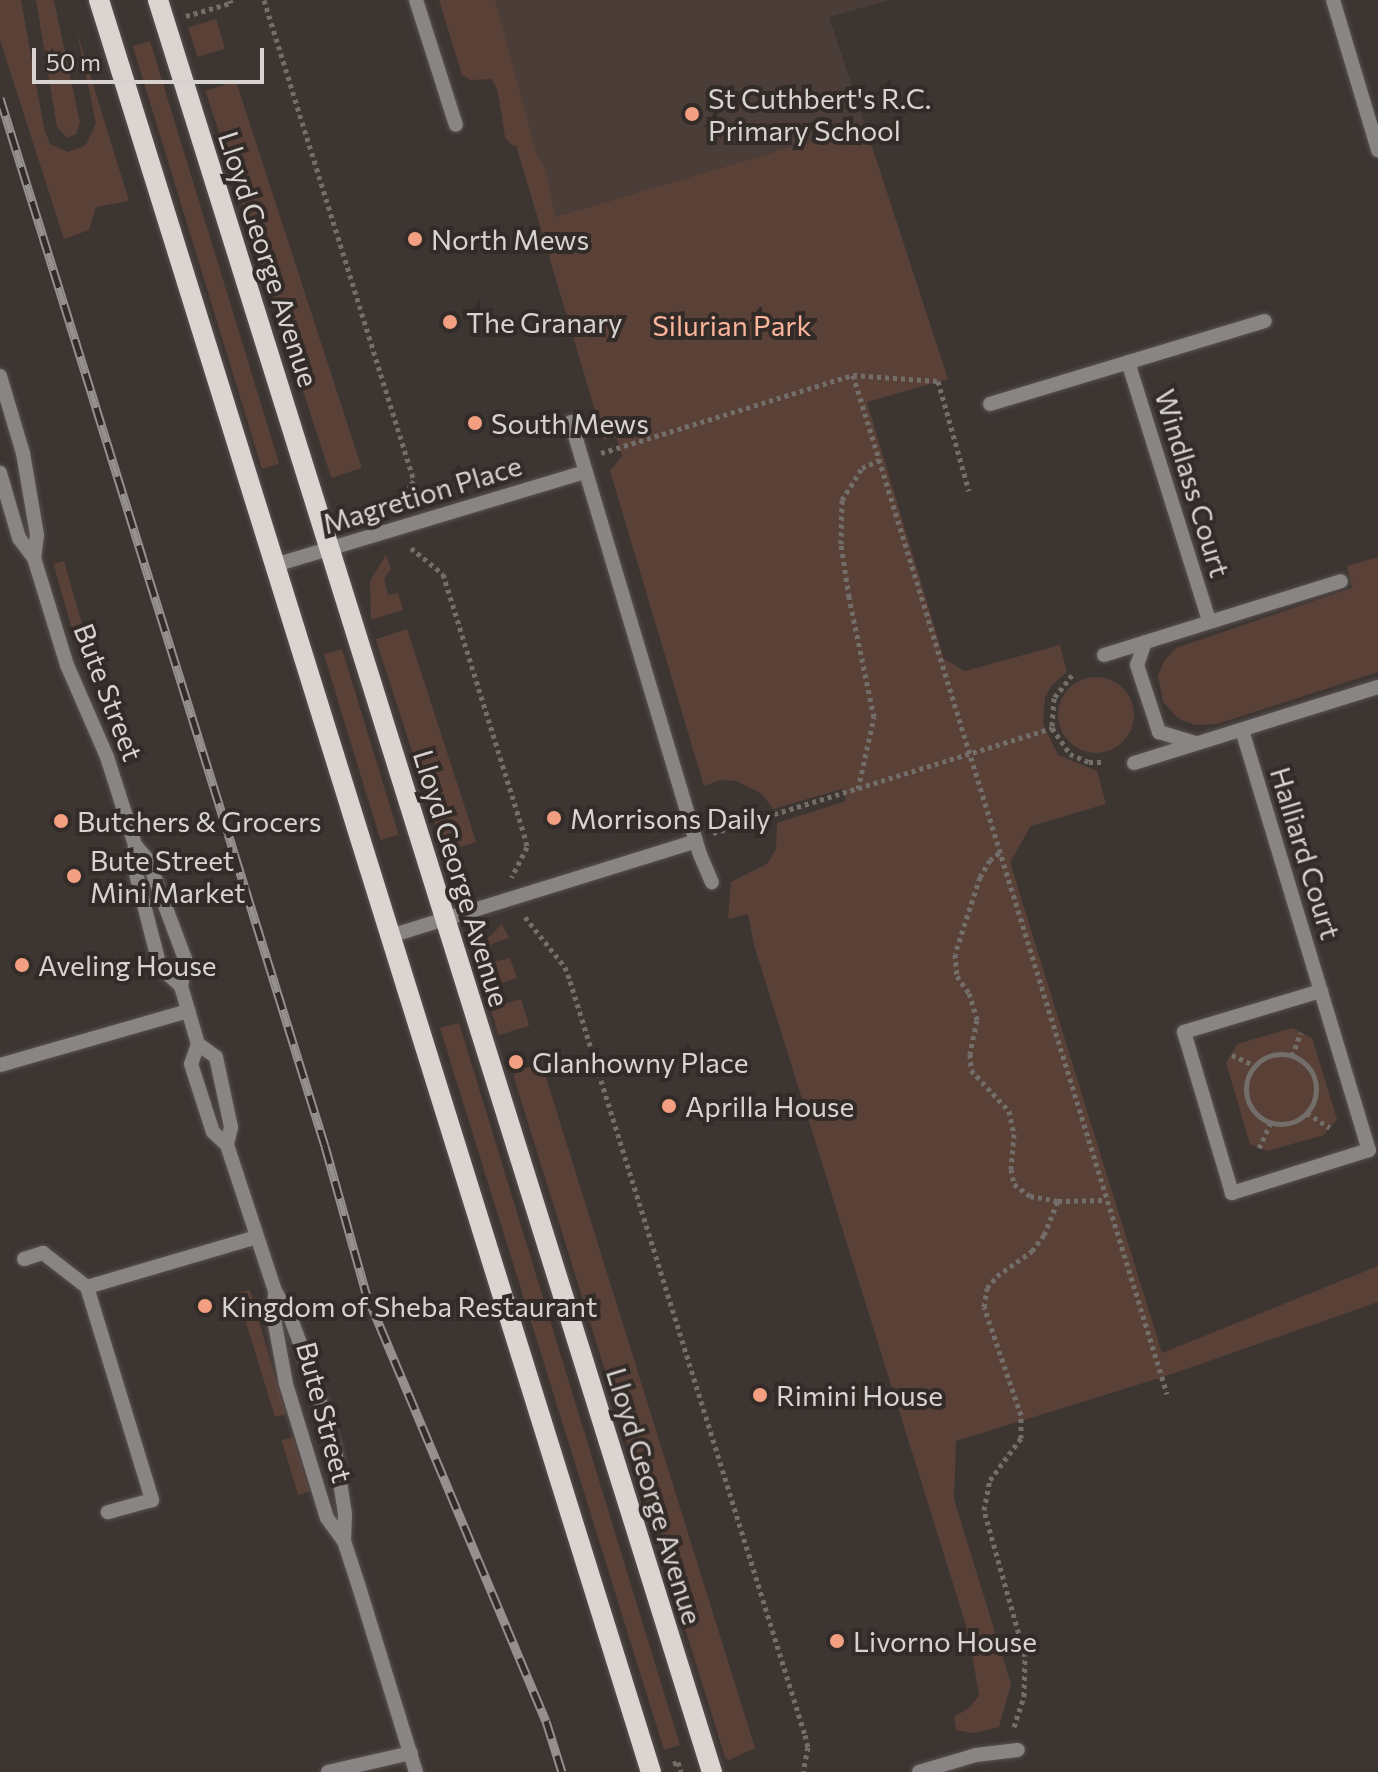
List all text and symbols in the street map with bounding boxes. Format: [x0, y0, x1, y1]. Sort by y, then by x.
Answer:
scale bar [36, 32, 268, 82]
text: 50 m [46, 47, 101, 76]
place label: St Cuthbert's R.C. Primary School [708, 81, 931, 147]
marker: St Cuthbert's R.C. Primary School [683, 105, 701, 123]
street label: Lloyd George Avenue [212, 127, 326, 391]
place label: North Mews [431, 222, 589, 256]
marker: North Mews [406, 230, 424, 248]
place label: The Granary [466, 305, 623, 339]
park label: Silurian Park [652, 308, 812, 342]
marker: The Granary [441, 313, 459, 331]
street label: Windlass Court [1148, 385, 1238, 581]
place label: South Mews [491, 406, 649, 440]
marker: South Mews [466, 414, 484, 432]
street label: Magretion Place [318, 448, 526, 540]
street label: Bute Street [67, 619, 151, 765]
street label: Lloyd George Avenue [407, 746, 517, 1010]
street label: Halliard Court [1264, 763, 1348, 943]
place label: Morrisons Daily [570, 801, 771, 835]
place label: Butchers & Grocers [77, 804, 321, 838]
marker: Morrisons Daily [545, 809, 563, 827]
marker: Butchers & Grocers [52, 812, 70, 830]
place label: Bute Street Mini Market [90, 843, 246, 909]
marker: Bute Street Mini Market [65, 867, 83, 885]
place label: Aveling House [38, 948, 217, 982]
marker: Aveling House [13, 956, 31, 974]
place label: Glanhowny Place [532, 1045, 749, 1079]
marker: Glanhowny Place [507, 1053, 525, 1071]
place label: Aprilla House [685, 1089, 854, 1123]
marker: Aprilla House [660, 1097, 678, 1115]
place label: Kingdom of Sheba Restaurant [221, 1289, 598, 1323]
marker: Kingdom of Sheba Restaurant [196, 1297, 214, 1315]
street label: Bute Street [290, 1338, 360, 1486]
street label: Lloyd George Avenue [600, 1364, 710, 1628]
place label: Rimini House [776, 1378, 943, 1412]
marker: Rimini House [751, 1386, 769, 1404]
place label: Livorno House [853, 1624, 1037, 1658]
marker: Livorno House [828, 1632, 846, 1650]

